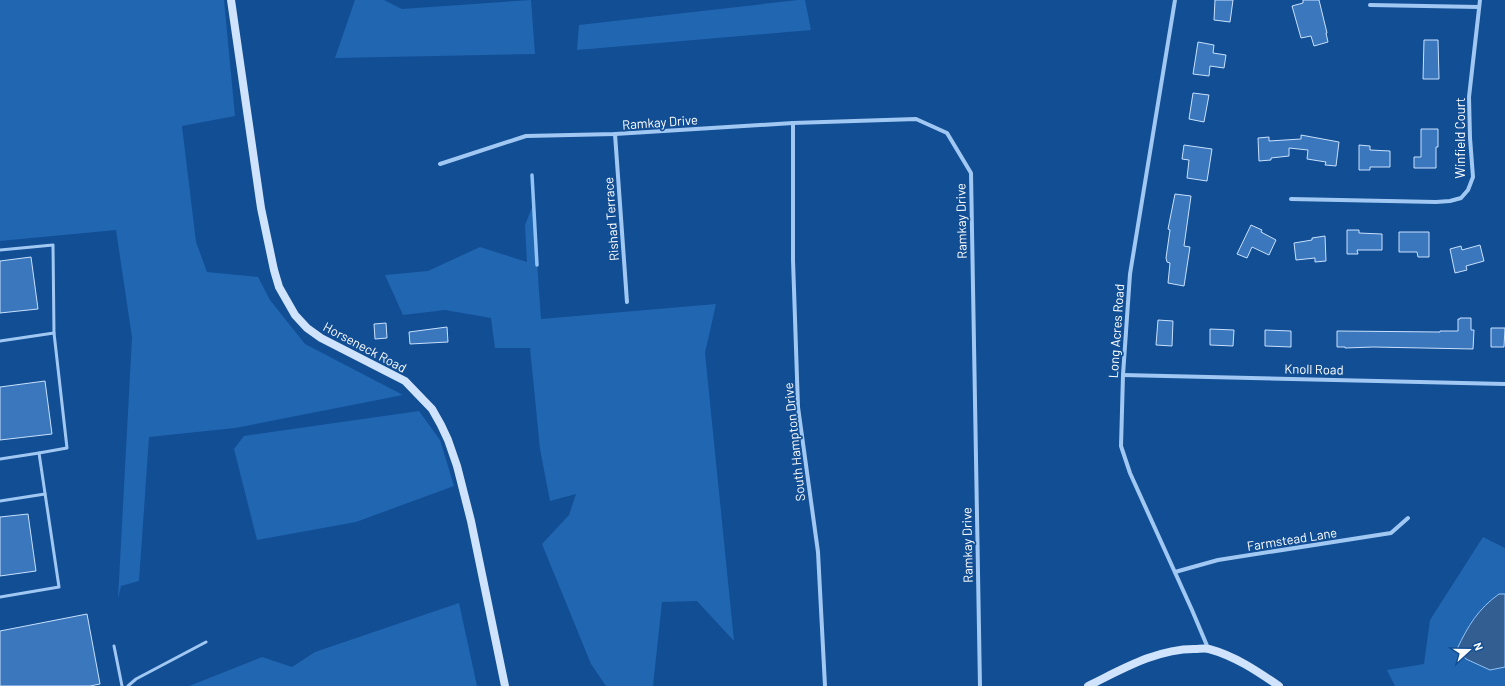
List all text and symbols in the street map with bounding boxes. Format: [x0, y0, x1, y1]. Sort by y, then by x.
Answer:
street label: Winfield Court [1452, 98, 1468, 178]
street label: Ramkay Drive [622, 111, 698, 133]
street label: Rishad Terrace [600, 176, 622, 261]
street label: Ramkay Drive [952, 183, 970, 259]
street label: Long Acres Road [1105, 283, 1127, 379]
street label: Horseneck Road [321, 318, 409, 376]
street label: Knoll Road [1284, 360, 1344, 378]
street label: South Hampton Drive [780, 382, 808, 502]
street label: Ramkay Drive [958, 507, 976, 583]
street label: Farmstead Lane [1246, 524, 1338, 554]
north arrow [1449, 630, 1489, 670]
text: N [1471, 640, 1486, 652]

